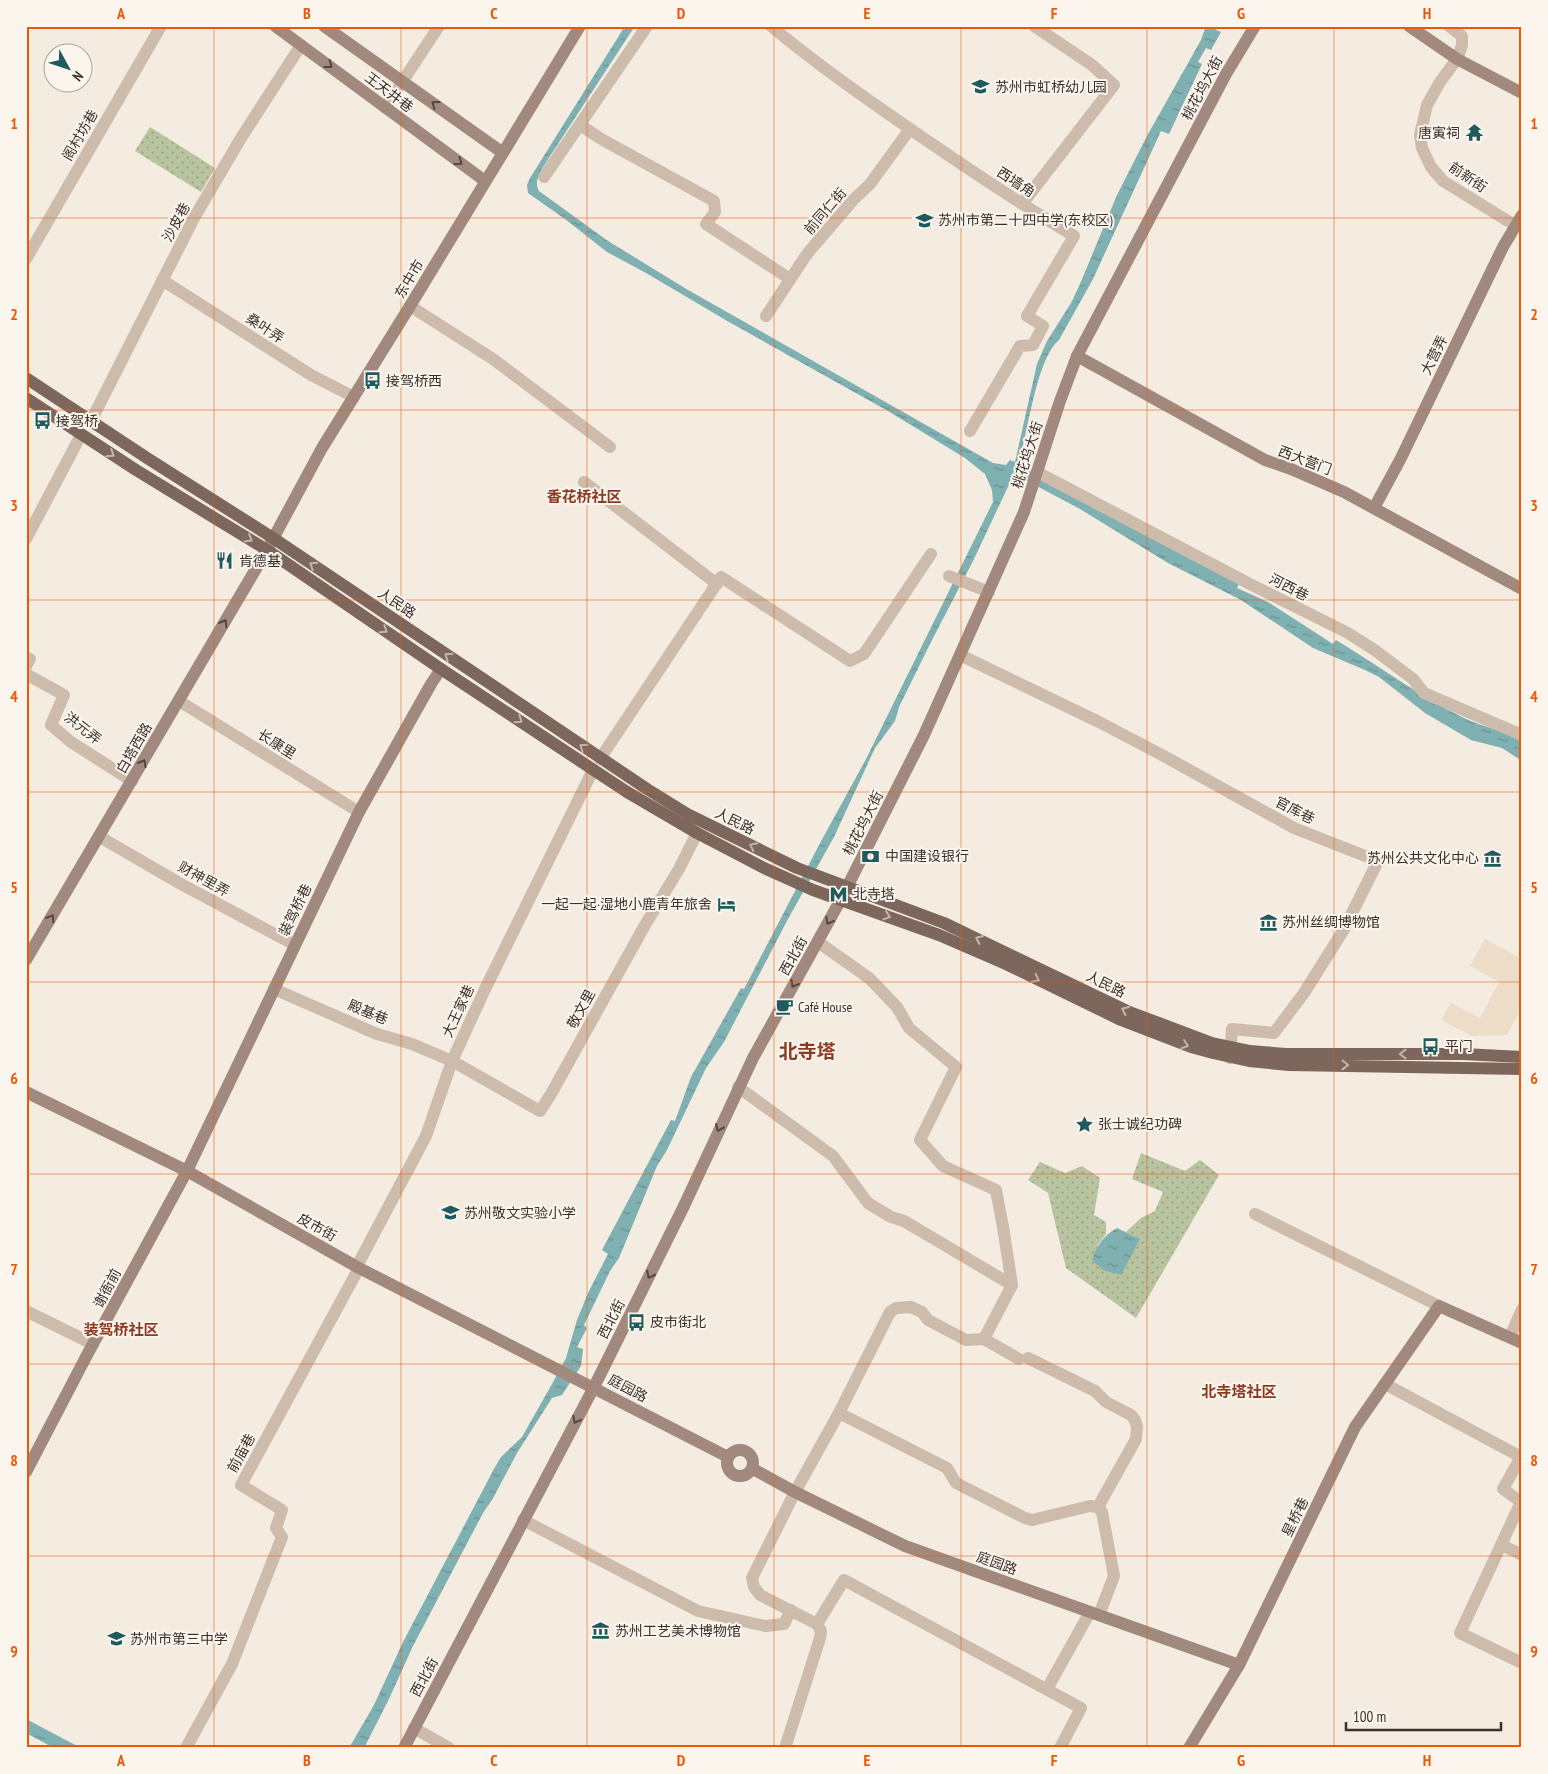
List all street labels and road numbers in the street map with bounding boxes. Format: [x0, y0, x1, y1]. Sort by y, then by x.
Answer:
street label: 桃花坞大街 [1178, 53, 1226, 123]
street label: 王天井巷 [361, 68, 417, 116]
street label: 阁村坊巷 [58, 106, 102, 164]
street label: 前新街 [1446, 158, 1490, 196]
street label: 西墙角 [993, 163, 1039, 201]
street label: 前同仁街 [800, 184, 850, 238]
street label: 沙皮巷 [158, 199, 194, 245]
street label: 东中市 [390, 256, 428, 302]
street label: 桑叶弄 [242, 309, 288, 347]
street label: 大营弄 [1417, 332, 1451, 378]
street label: 桃花坞大街 [1008, 419, 1046, 491]
street label: 西大营门 [1276, 442, 1334, 478]
street label: 河西巷 [1266, 569, 1312, 605]
street label: 人民路 [375, 584, 419, 622]
street label: 洪元弄 [61, 708, 105, 748]
street label: 白塔西路 [112, 719, 156, 777]
street label: 长康里 [254, 725, 300, 763]
street label: 桃花坞大街 [839, 788, 887, 858]
street label: 官库巷 [1272, 792, 1318, 828]
street label: 人民路 [712, 804, 758, 838]
street label: 财神里弄 [175, 858, 233, 900]
street label: 装驾桥巷 [275, 881, 315, 939]
street label: 西北街 [775, 933, 811, 979]
street label: 人民路 [1083, 967, 1129, 1001]
street label: 大王家巷 [438, 982, 478, 1040]
street label: 敬文里 [563, 986, 599, 1032]
street label: 殿基巷 [345, 996, 391, 1028]
street label: 皮市街 [294, 1209, 340, 1245]
street label: 谢衙前 [89, 1265, 125, 1311]
street label: 西北街 [593, 1296, 629, 1342]
street label: 庭园路 [605, 1370, 651, 1406]
street label: 前庙巷 [223, 1430, 259, 1476]
street label: 星桥巷 [1278, 1494, 1312, 1540]
street label: 庭园路 [974, 1547, 1020, 1579]
street label: 西北街 [406, 1654, 442, 1700]

